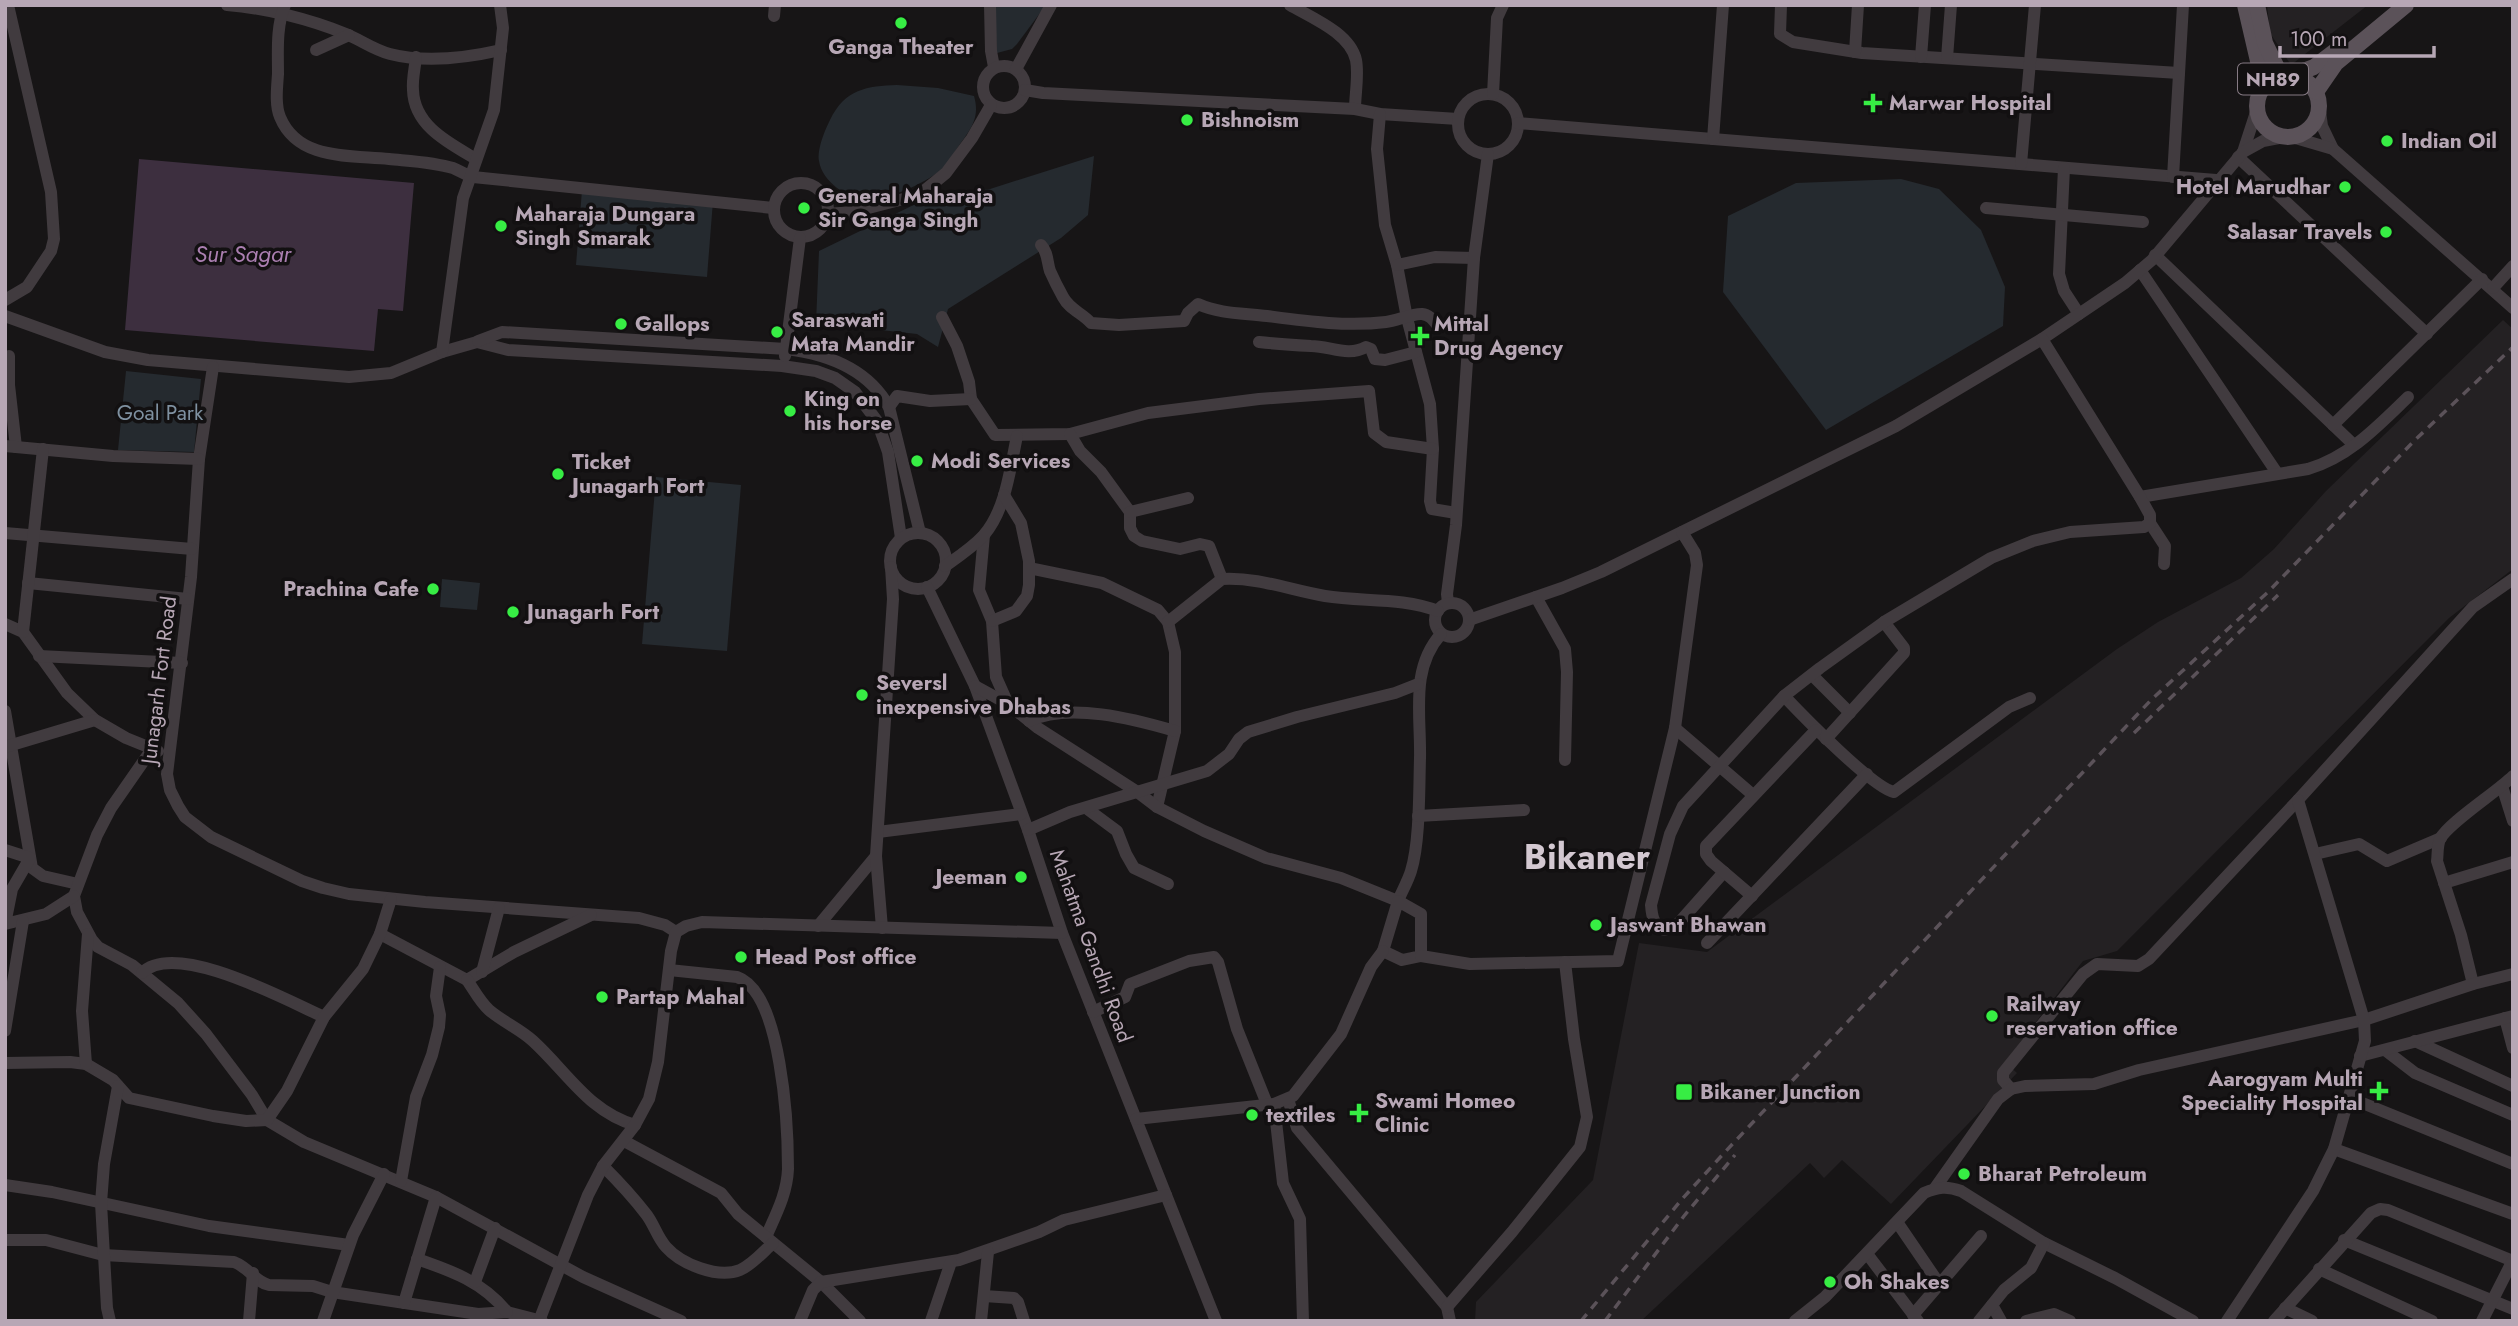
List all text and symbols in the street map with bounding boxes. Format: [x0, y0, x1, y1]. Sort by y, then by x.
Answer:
scale bar [2280, 14, 2434, 58]
marker: Ganga Theater [893, 15, 909, 31]
text: 100 m [2290, 24, 2347, 54]
place label: Ganga Theater [828, 32, 974, 62]
road number: NH89 [2238, 64, 2308, 94]
place label: Marwar Hospital [1889, 88, 2051, 118]
marker: Marwar Hospital [1863, 93, 1883, 113]
place label: Bishnoism [1201, 105, 1299, 135]
marker: Bishnoism [1179, 112, 1195, 128]
place label: Indian Oil [2401, 126, 2497, 156]
marker: Indian Oil [2379, 133, 2395, 149]
place label: Hotel Marudhar [2176, 172, 2331, 202]
marker: Hotel Marudhar [2337, 179, 2353, 195]
place label: General Maharaja Sir Ganga Singh [818, 181, 993, 235]
place label: Maharaja Dungara Singh Smarak [515, 199, 695, 253]
marker: General Maharaja Sir Ganga Singh [796, 200, 812, 216]
place label: Salasar Travels [2227, 217, 2372, 247]
marker: Maharaja Dungara Singh Smarak [493, 218, 509, 234]
marker: Salasar Travels [2378, 224, 2394, 240]
water label: Sur Sagar [195, 237, 293, 271]
place label: Saraswati Mata Mandir [791, 305, 915, 359]
place label: Gallops [635, 309, 710, 339]
place label: Mittal Drug Agency [1434, 309, 1564, 363]
marker: Gallops [613, 316, 629, 332]
marker: Saraswati Mata Mandir [769, 324, 785, 340]
marker: Mittal Drug Agency [1412, 328, 1428, 344]
place label: King on his horse [804, 384, 892, 438]
park label: Goal Park [117, 398, 204, 428]
marker: King on his horse [782, 403, 798, 419]
place label: Modi Services [931, 446, 1071, 476]
place label: Ticket Junagarh Fort [568, 447, 704, 501]
marker: Modi Services [909, 453, 925, 469]
marker: Ticket Junagarh Fort [550, 466, 566, 482]
place label: Prachina Cafe [283, 574, 419, 604]
marker: Prachina Cafe [425, 581, 441, 597]
street label: Junagarh Fort Road [133, 594, 184, 769]
place label: Junagarh Fort [523, 597, 659, 627]
marker: Junagarh Fort [505, 604, 521, 620]
place label: Seversl inexpensive Dhabas [876, 668, 1071, 722]
marker: Seversl inexpensive Dhabas [854, 687, 870, 703]
district label: Bikaner [1524, 832, 1651, 882]
street label: Mahatma Gandhi Road [1042, 845, 1140, 1047]
place label: Jeeman [931, 862, 1007, 892]
marker: Jeeman [1013, 869, 1029, 885]
place label: Jaswant Bhawan [1606, 910, 1767, 940]
marker: Jaswant Bhawan [1588, 917, 1604, 933]
place label: Head Post office [755, 942, 917, 972]
marker: Head Post office [733, 949, 749, 965]
place label: Partap Mahal [616, 982, 745, 1012]
marker: Partap Mahal [594, 989, 610, 1005]
place label: Railway reservation office [2006, 989, 2178, 1043]
marker: Railway reservation office [1984, 1008, 2000, 1024]
place label: Aarogyam Multi Speciality Hospital [2181, 1064, 2363, 1118]
place label: Bikaner Junction [1700, 1077, 1861, 1107]
marker: Aarogyam Multi Speciality Hospital [2369, 1081, 2389, 1101]
marker: Bikaner Junction [1674, 1082, 1694, 1102]
place label: Swami Homeo Clinic [1375, 1086, 1515, 1140]
place label: textiles [1266, 1100, 1336, 1130]
marker: Swami Homeo Clinic [1349, 1103, 1369, 1123]
marker: textiles [1244, 1107, 1260, 1123]
place label: Bharat Petroleum [1978, 1159, 2147, 1189]
marker: Bharat Petroleum [1956, 1166, 1972, 1182]
place label: Oh Shakes [1844, 1267, 1950, 1297]
marker: Oh Shakes [1822, 1274, 1838, 1290]

